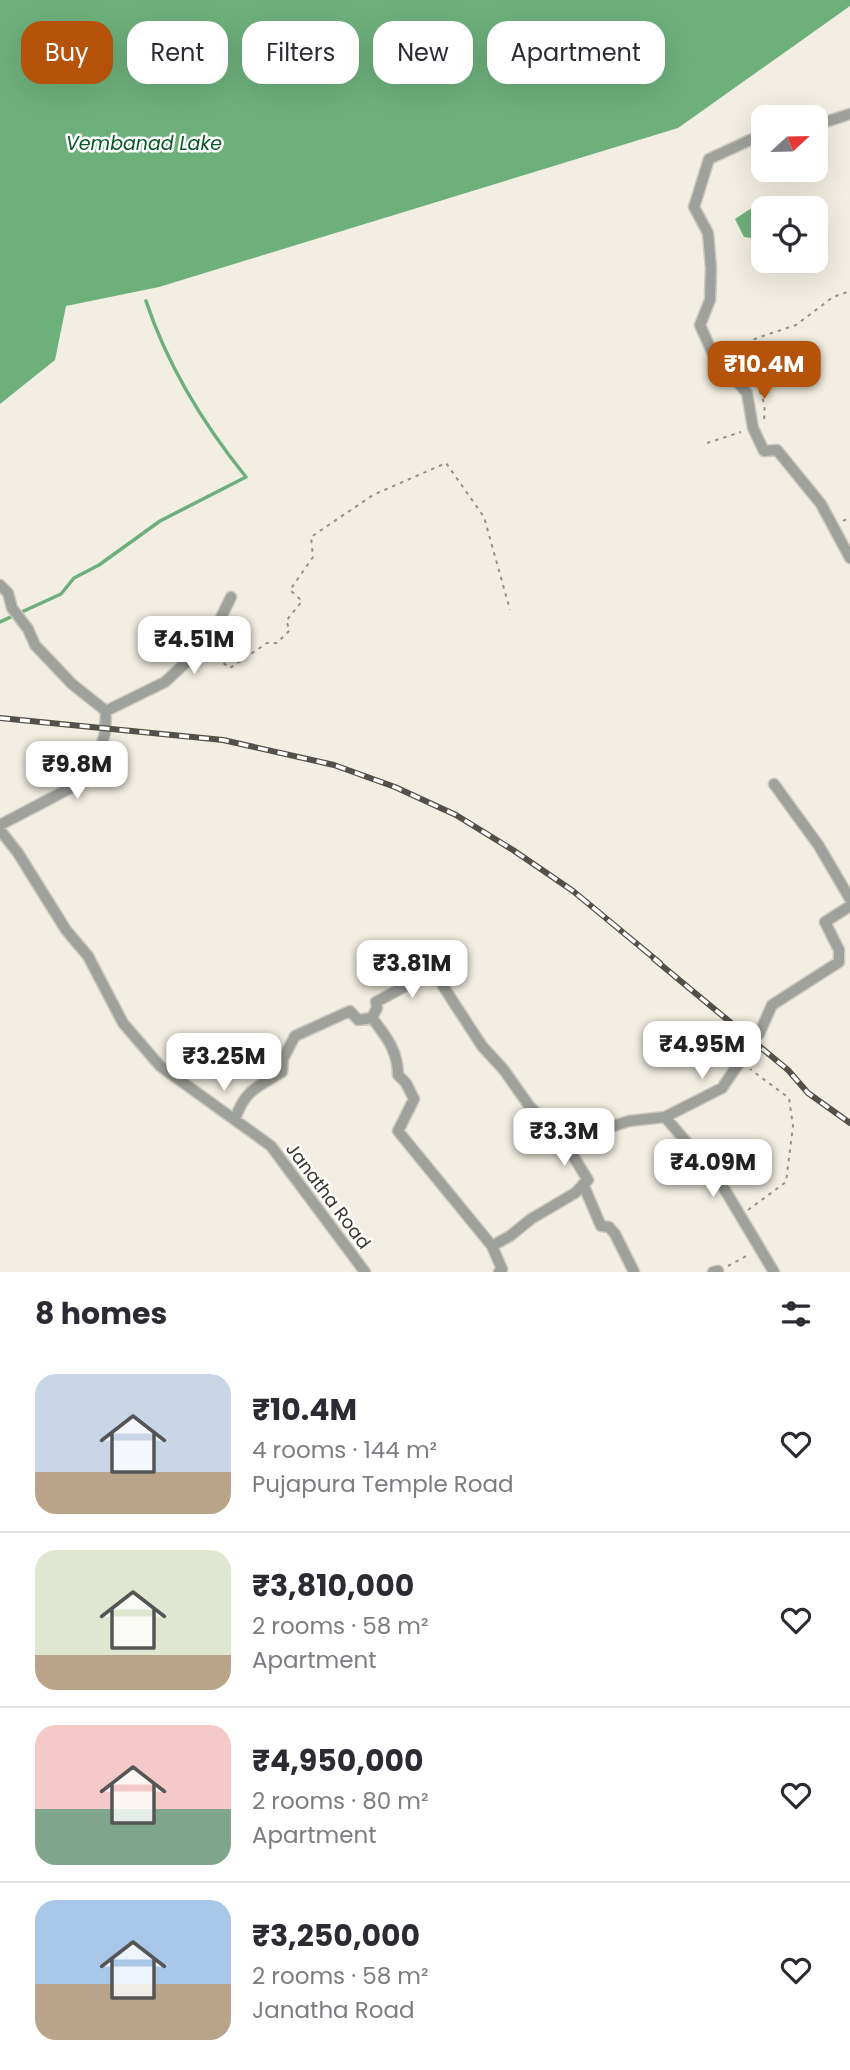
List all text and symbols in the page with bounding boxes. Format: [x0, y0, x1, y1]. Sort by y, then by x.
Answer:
chip: Buy [21, 21, 113, 84]
chip: Rent [127, 21, 228, 84]
chip: Filters [242, 21, 359, 84]
chip: New [373, 21, 473, 84]
chip: Apartment [487, 21, 665, 84]
north arrow [751, 105, 828, 182]
map controls [751, 105, 828, 273]
water label: Vembanad Lake [66, 130, 222, 157]
button: locate [751, 196, 828, 273]
pin: ₹10.4M [707, 342, 821, 401]
text: ₹10.4M [724, 348, 804, 380]
pin: ₹4.51M [137, 616, 251, 676]
text: ₹4.51M [154, 623, 234, 655]
pin: ₹9.8M [28, 742, 126, 801]
text: ₹9.8M [42, 748, 112, 780]
pin: ₹3.81M [355, 940, 469, 1000]
text: ₹3.81M [373, 947, 451, 979]
pin: ₹4.95M [645, 1021, 759, 1081]
text: ₹4.95M [659, 1028, 745, 1060]
pin: ₹3.25M [167, 1034, 281, 1093]
text: ₹3.25M [182, 1040, 266, 1072]
pin: ₹3.3M [515, 1108, 613, 1168]
text: ₹3.3M [529, 1115, 599, 1147]
street label: Janatha Road [280, 1137, 377, 1254]
pin: ₹4.09M [656, 1140, 770, 1199]
text: ₹4.09M [670, 1146, 756, 1178]
text: 8 homes [35, 1292, 167, 1335]
icon: filters [777, 1295, 815, 1333]
text: ₹10.4M [252, 1388, 357, 1431]
icon: home [91, 1402, 175, 1486]
icon: heart [777, 1425, 815, 1463]
text: 4 rooms · 144 m² [252, 1434, 437, 1466]
text: Pujapura Temple Road [252, 1468, 514, 1500]
text: ₹3,810,000 [252, 1564, 414, 1607]
icon: home [91, 1578, 175, 1662]
icon: heart [777, 1601, 815, 1639]
text: 2 rooms · 58 m² [252, 1610, 429, 1642]
text: Apartment [252, 1644, 377, 1676]
text: ₹4,950,000 [252, 1739, 424, 1782]
icon: home [91, 1753, 175, 1837]
icon: heart [777, 1776, 815, 1814]
text: 2 rooms · 80 m² [252, 1785, 429, 1817]
text: Apartment [252, 1819, 377, 1851]
text: ₹3,250,000 [252, 1914, 420, 1957]
icon: home [91, 1928, 175, 2012]
icon: heart [777, 1951, 815, 1989]
text: 2 rooms · 58 m² [252, 1960, 429, 1992]
text: Janatha Road [252, 1994, 415, 2026]

